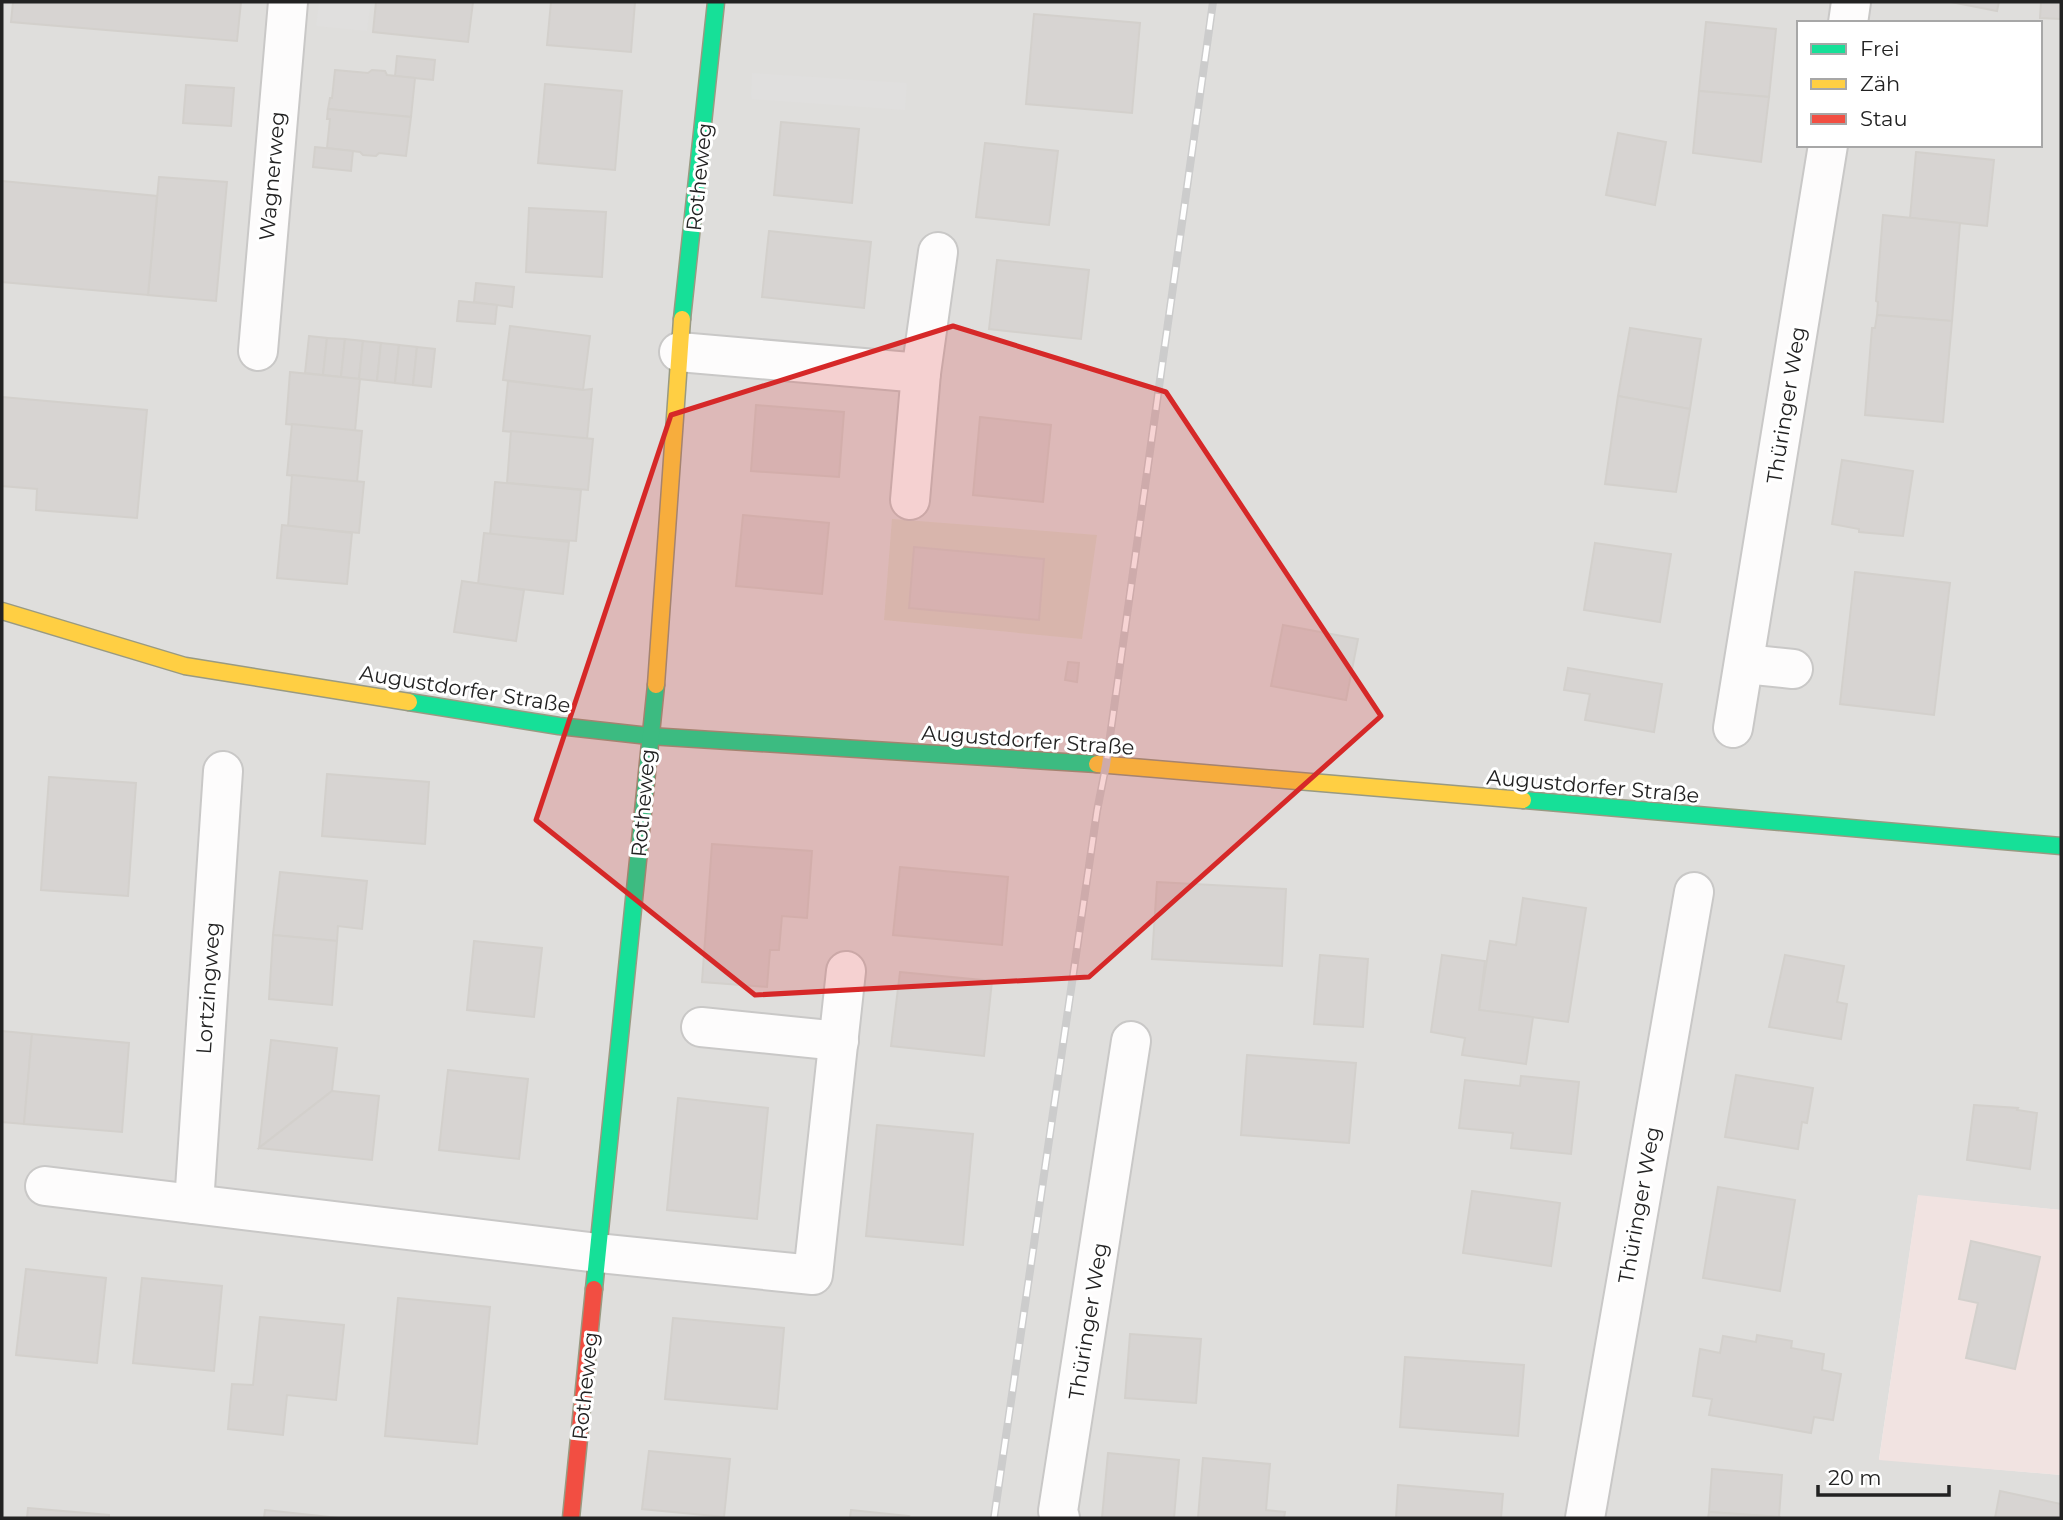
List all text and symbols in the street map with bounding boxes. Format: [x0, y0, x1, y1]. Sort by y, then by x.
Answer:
legend [1797, 21, 2042, 147]
text: Frei [1860, 36, 1900, 61]
text: Zäh [1860, 71, 1900, 96]
text: Stau [1860, 106, 1908, 131]
street label: Wagnerweg [254, 110, 290, 242]
street label: Rotheweg [681, 122, 717, 232]
street label: Thüringer Weg [1761, 325, 1811, 485]
street label: Augustdorfer Straße [358, 660, 572, 718]
street label: Augustdorfer Straße [921, 720, 1135, 760]
street label: Rotheweg [626, 748, 660, 858]
street label: Augustdorfer Straße [1486, 764, 1700, 808]
street label: Lortzingweg [191, 921, 225, 1055]
street label: Thüringer Weg [1613, 1125, 1665, 1285]
street label: Thüringer Weg [1063, 1241, 1113, 1401]
street label: Rotheweg [567, 1331, 603, 1441]
scale bar [1818, 1454, 1949, 1498]
text: 20 m [1828, 1465, 1882, 1490]

